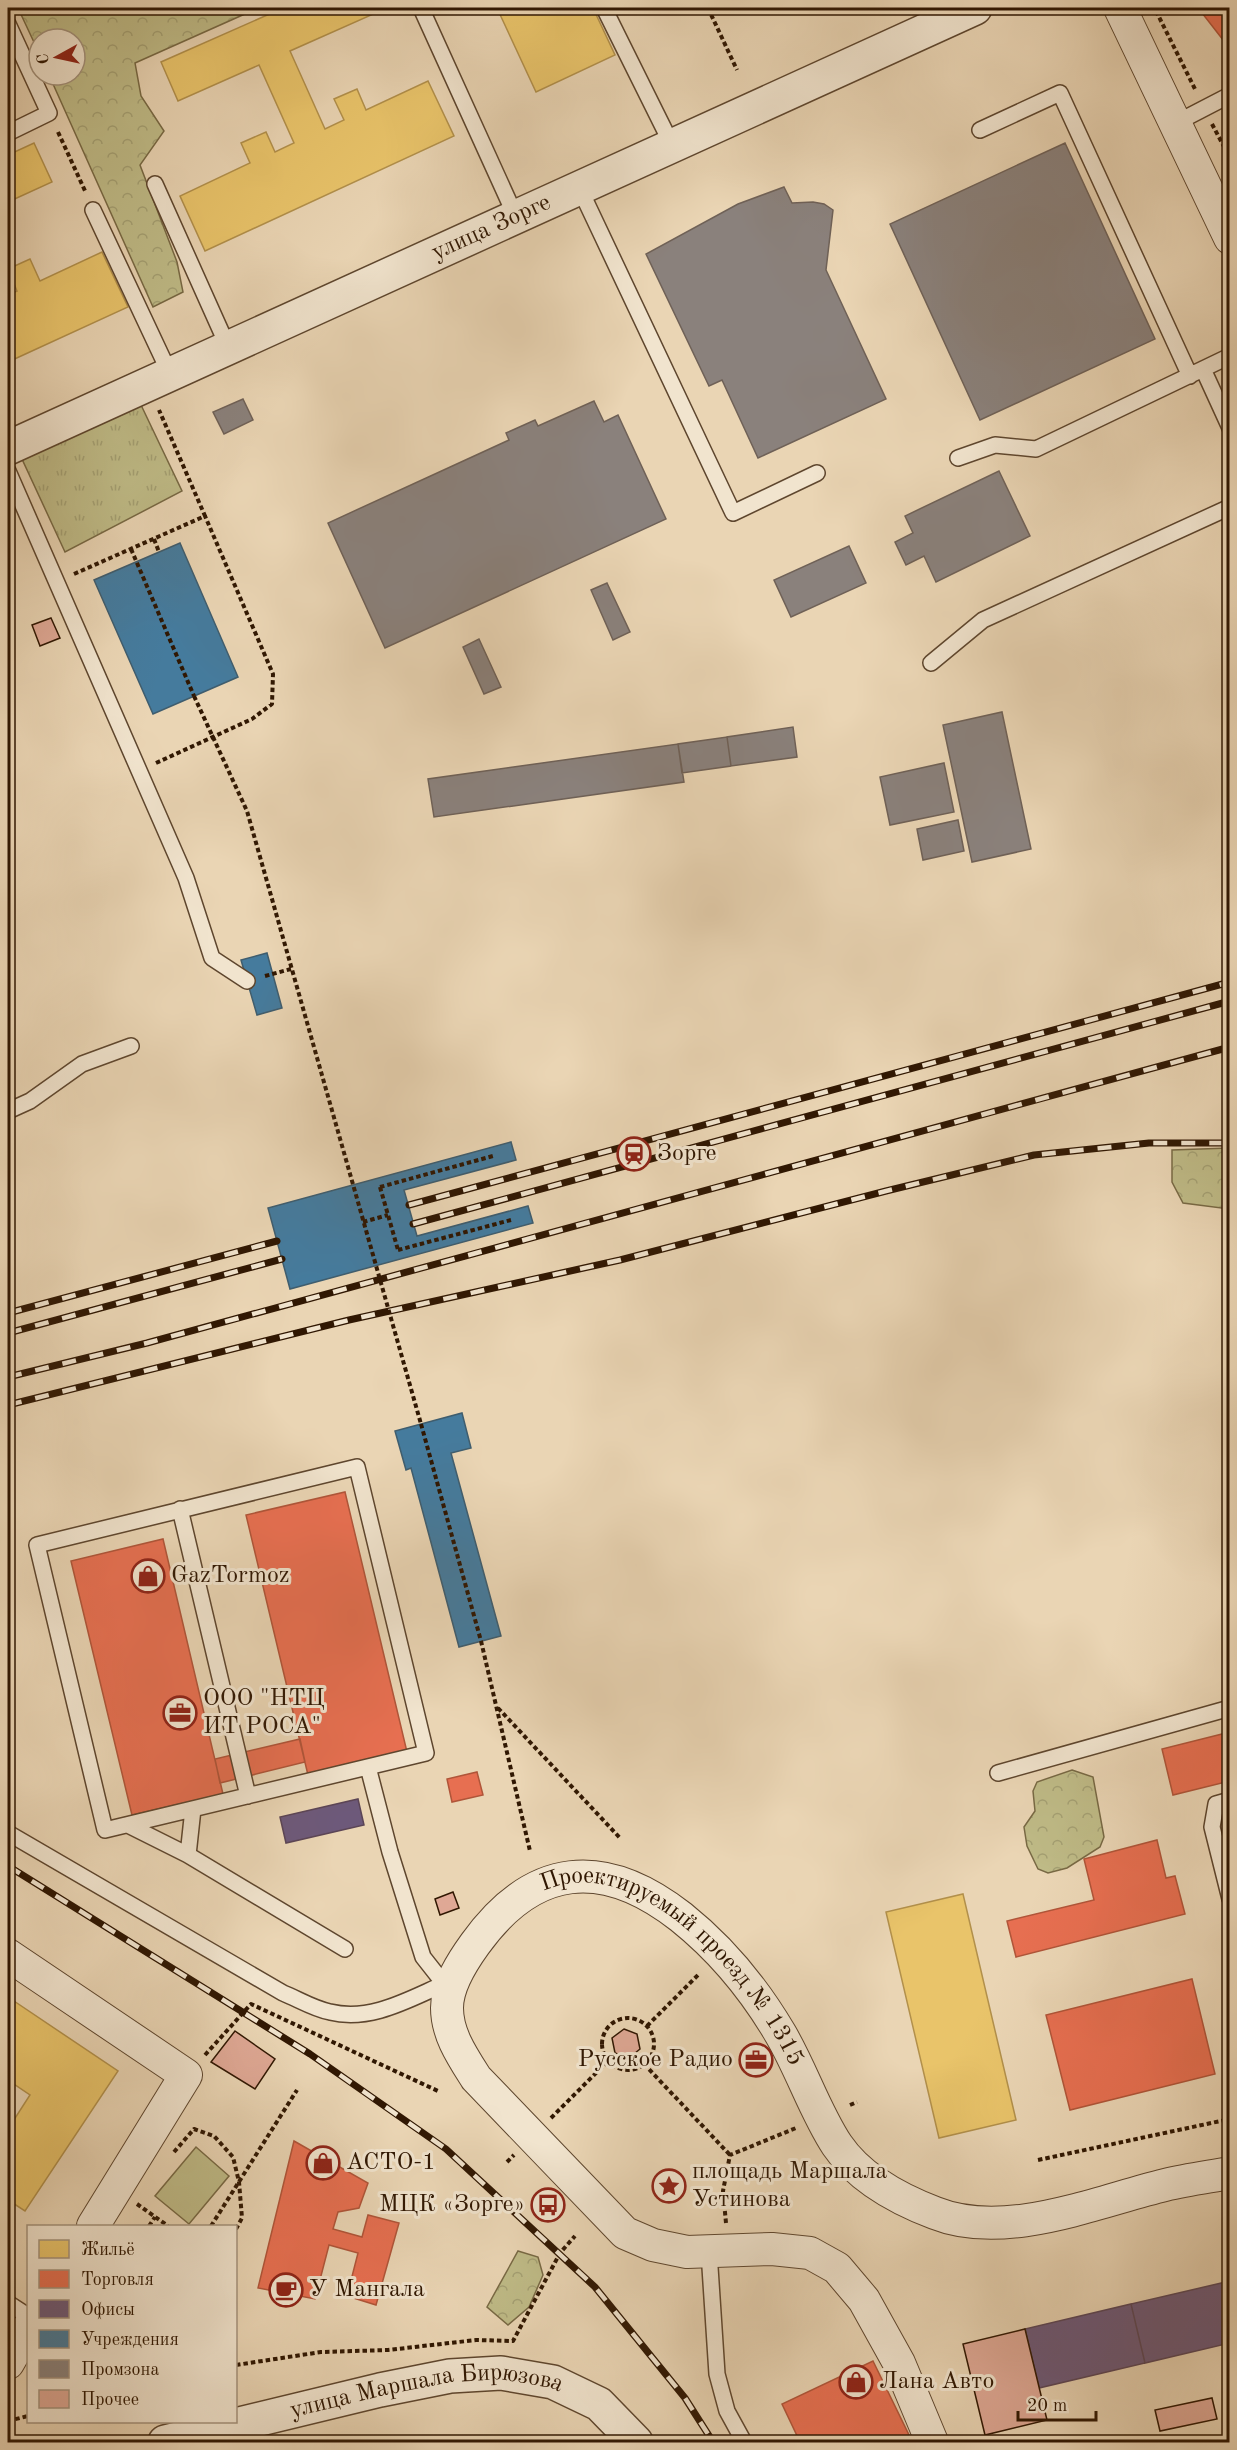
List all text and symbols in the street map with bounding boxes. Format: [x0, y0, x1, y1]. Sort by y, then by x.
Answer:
north arrow [27, 27, 87, 87]
text: С [35, 52, 53, 65]
street label: улица Зорге [428, 191, 554, 265]
station icon: Зорге [616, 1136, 652, 1172]
place label: Зорге [657, 1142, 717, 1166]
shop icon: GazTormoz [130, 1558, 166, 1594]
place label: GazTormoz [171, 1564, 289, 1588]
place label: ООО "НТЦ ИТ РОСА" [203, 1687, 325, 1739]
office icon: ООО "НТЦ ИТ РОСА" [162, 1695, 198, 1731]
street label: Проектируемый проезд № 1315 [537, 1864, 807, 2070]
office icon: Русское Радио [738, 2042, 774, 2078]
place label: Русское Радио [578, 2048, 733, 2072]
shop icon: АСТО-1 [305, 2145, 341, 2181]
place label: АСТО-1 [346, 2151, 436, 2175]
place label: площадь Маршала Устинова [692, 2160, 888, 2212]
place icon: площадь Маршала Устинова [651, 2168, 687, 2204]
bus stop icon: МЦК «Зорге» [530, 2187, 566, 2223]
place label: МЦК «Зорге» [379, 2193, 525, 2217]
legend [27, 2225, 237, 2423]
text: Жильё [81, 2241, 135, 2259]
text: Торговля [81, 2271, 154, 2289]
cafe icon: У Мангала [268, 2272, 304, 2308]
place label: У Мангала [309, 2278, 425, 2302]
text: Офисы [81, 2301, 135, 2320]
text: Учреждения [81, 2331, 179, 2349]
text: Промзона [81, 2361, 159, 2379]
street label: улица Маршала Бирюзова [288, 2361, 568, 2423]
shop icon: Лана Авто [838, 2364, 874, 2400]
place label: Лана Авто [879, 2370, 994, 2394]
scale bar [1018, 2384, 1096, 2422]
text: Прочее [81, 2391, 139, 2409]
text: 20 m [1027, 2397, 1067, 2415]

